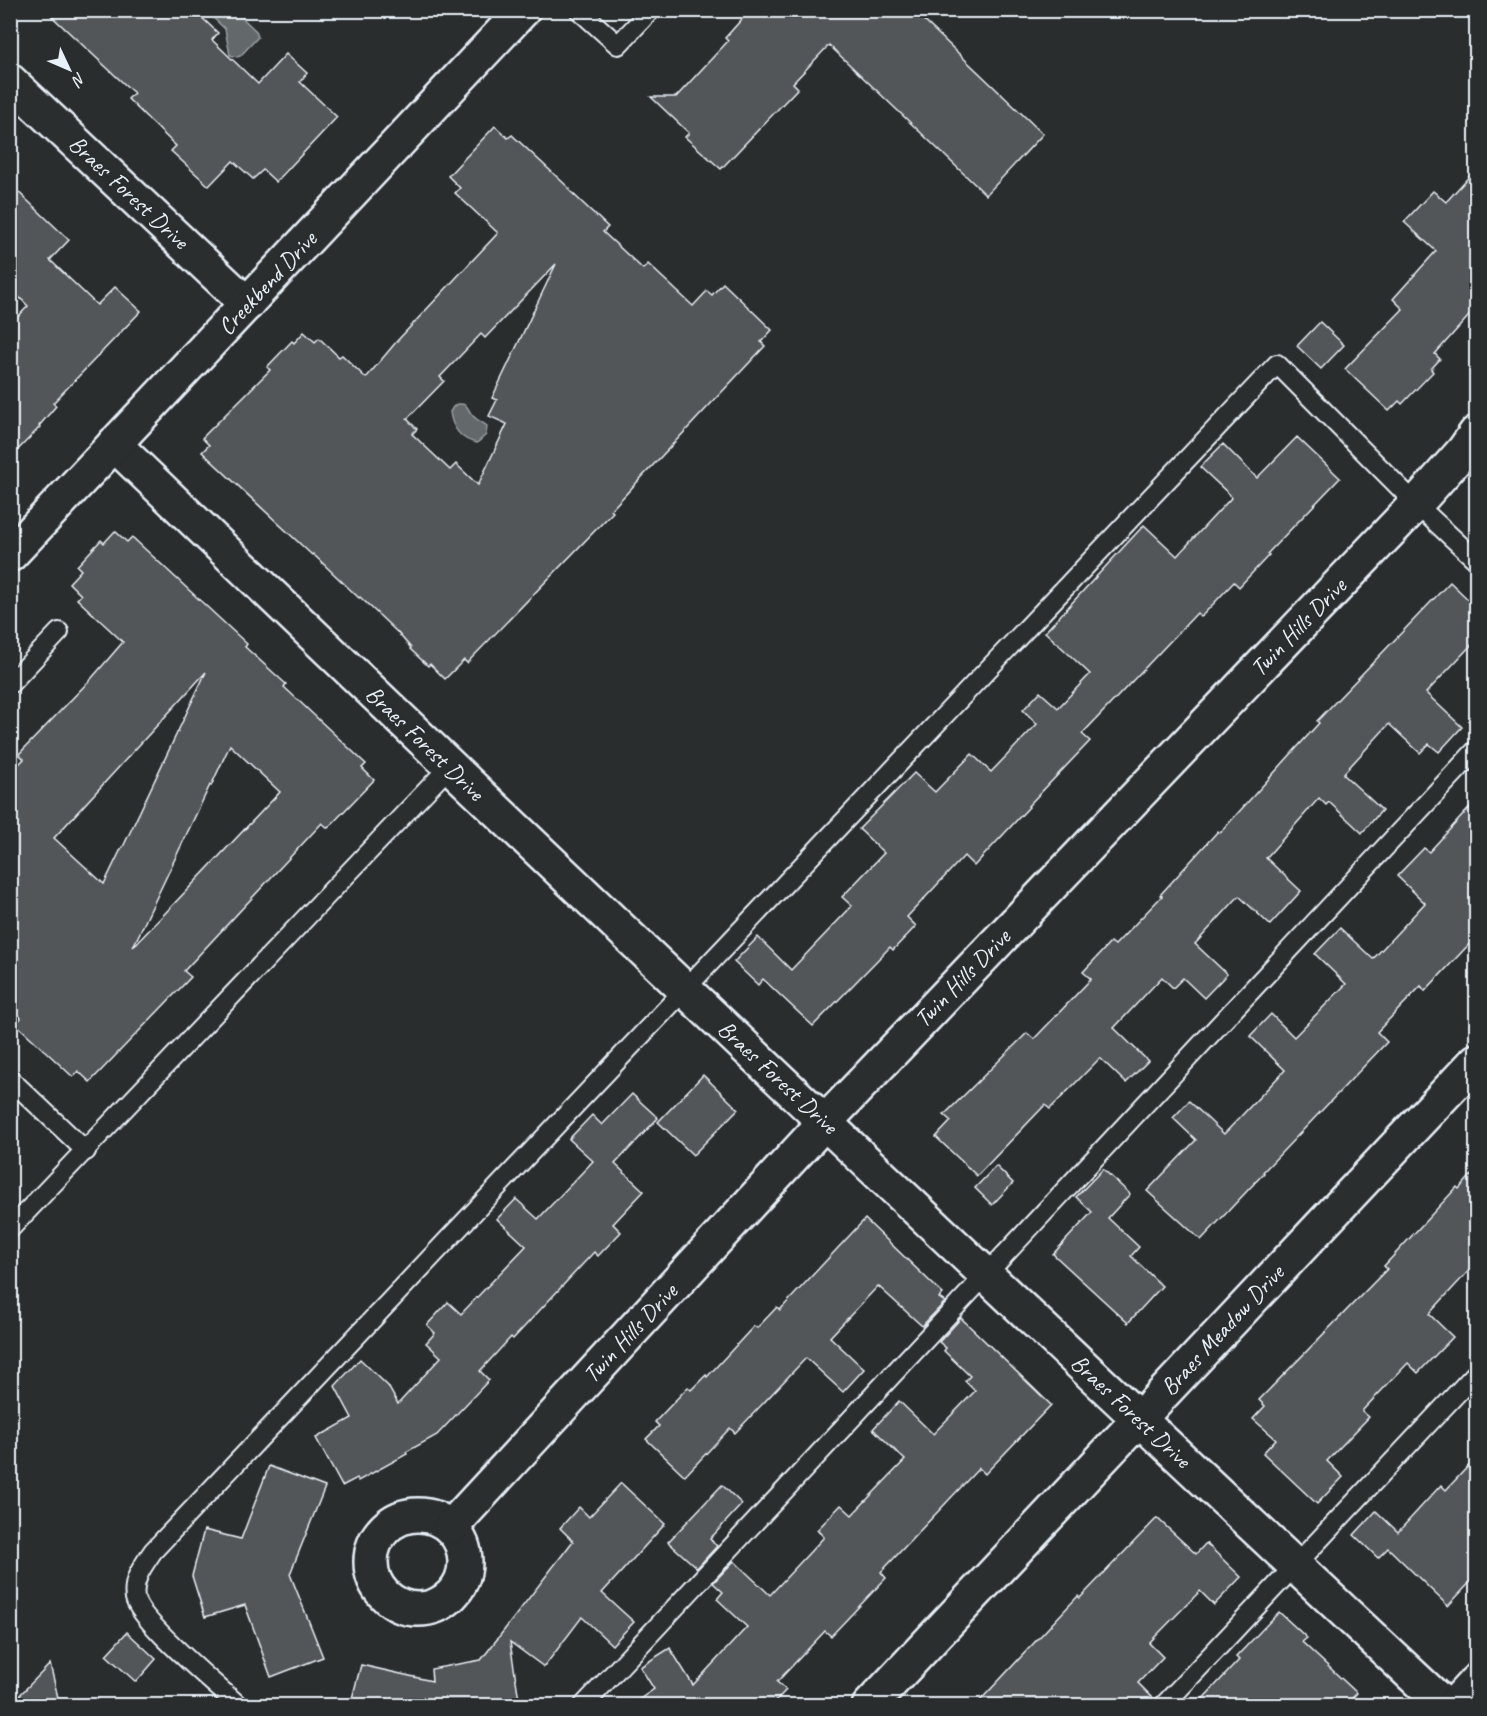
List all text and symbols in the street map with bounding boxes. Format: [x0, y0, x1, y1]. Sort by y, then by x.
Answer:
north arrow [39, 39, 99, 99]
text: N [66, 68, 90, 91]
street label: Braes Forest Drive [63, 129, 197, 257]
street label: Creekbend Drive [211, 223, 324, 341]
street label: Twin Hills Drive [1244, 570, 1354, 683]
street label: Braes Forest Drive [359, 679, 492, 809]
street label: Twin Hills Drive [908, 921, 1018, 1034]
street label: Braes Forest Drive [712, 1014, 846, 1142]
street label: Braes Meadow Drive [1154, 1257, 1292, 1402]
street label: Twin Hills Drive [576, 1275, 685, 1389]
street label: Braes Forest Drive [1065, 1348, 1199, 1476]

